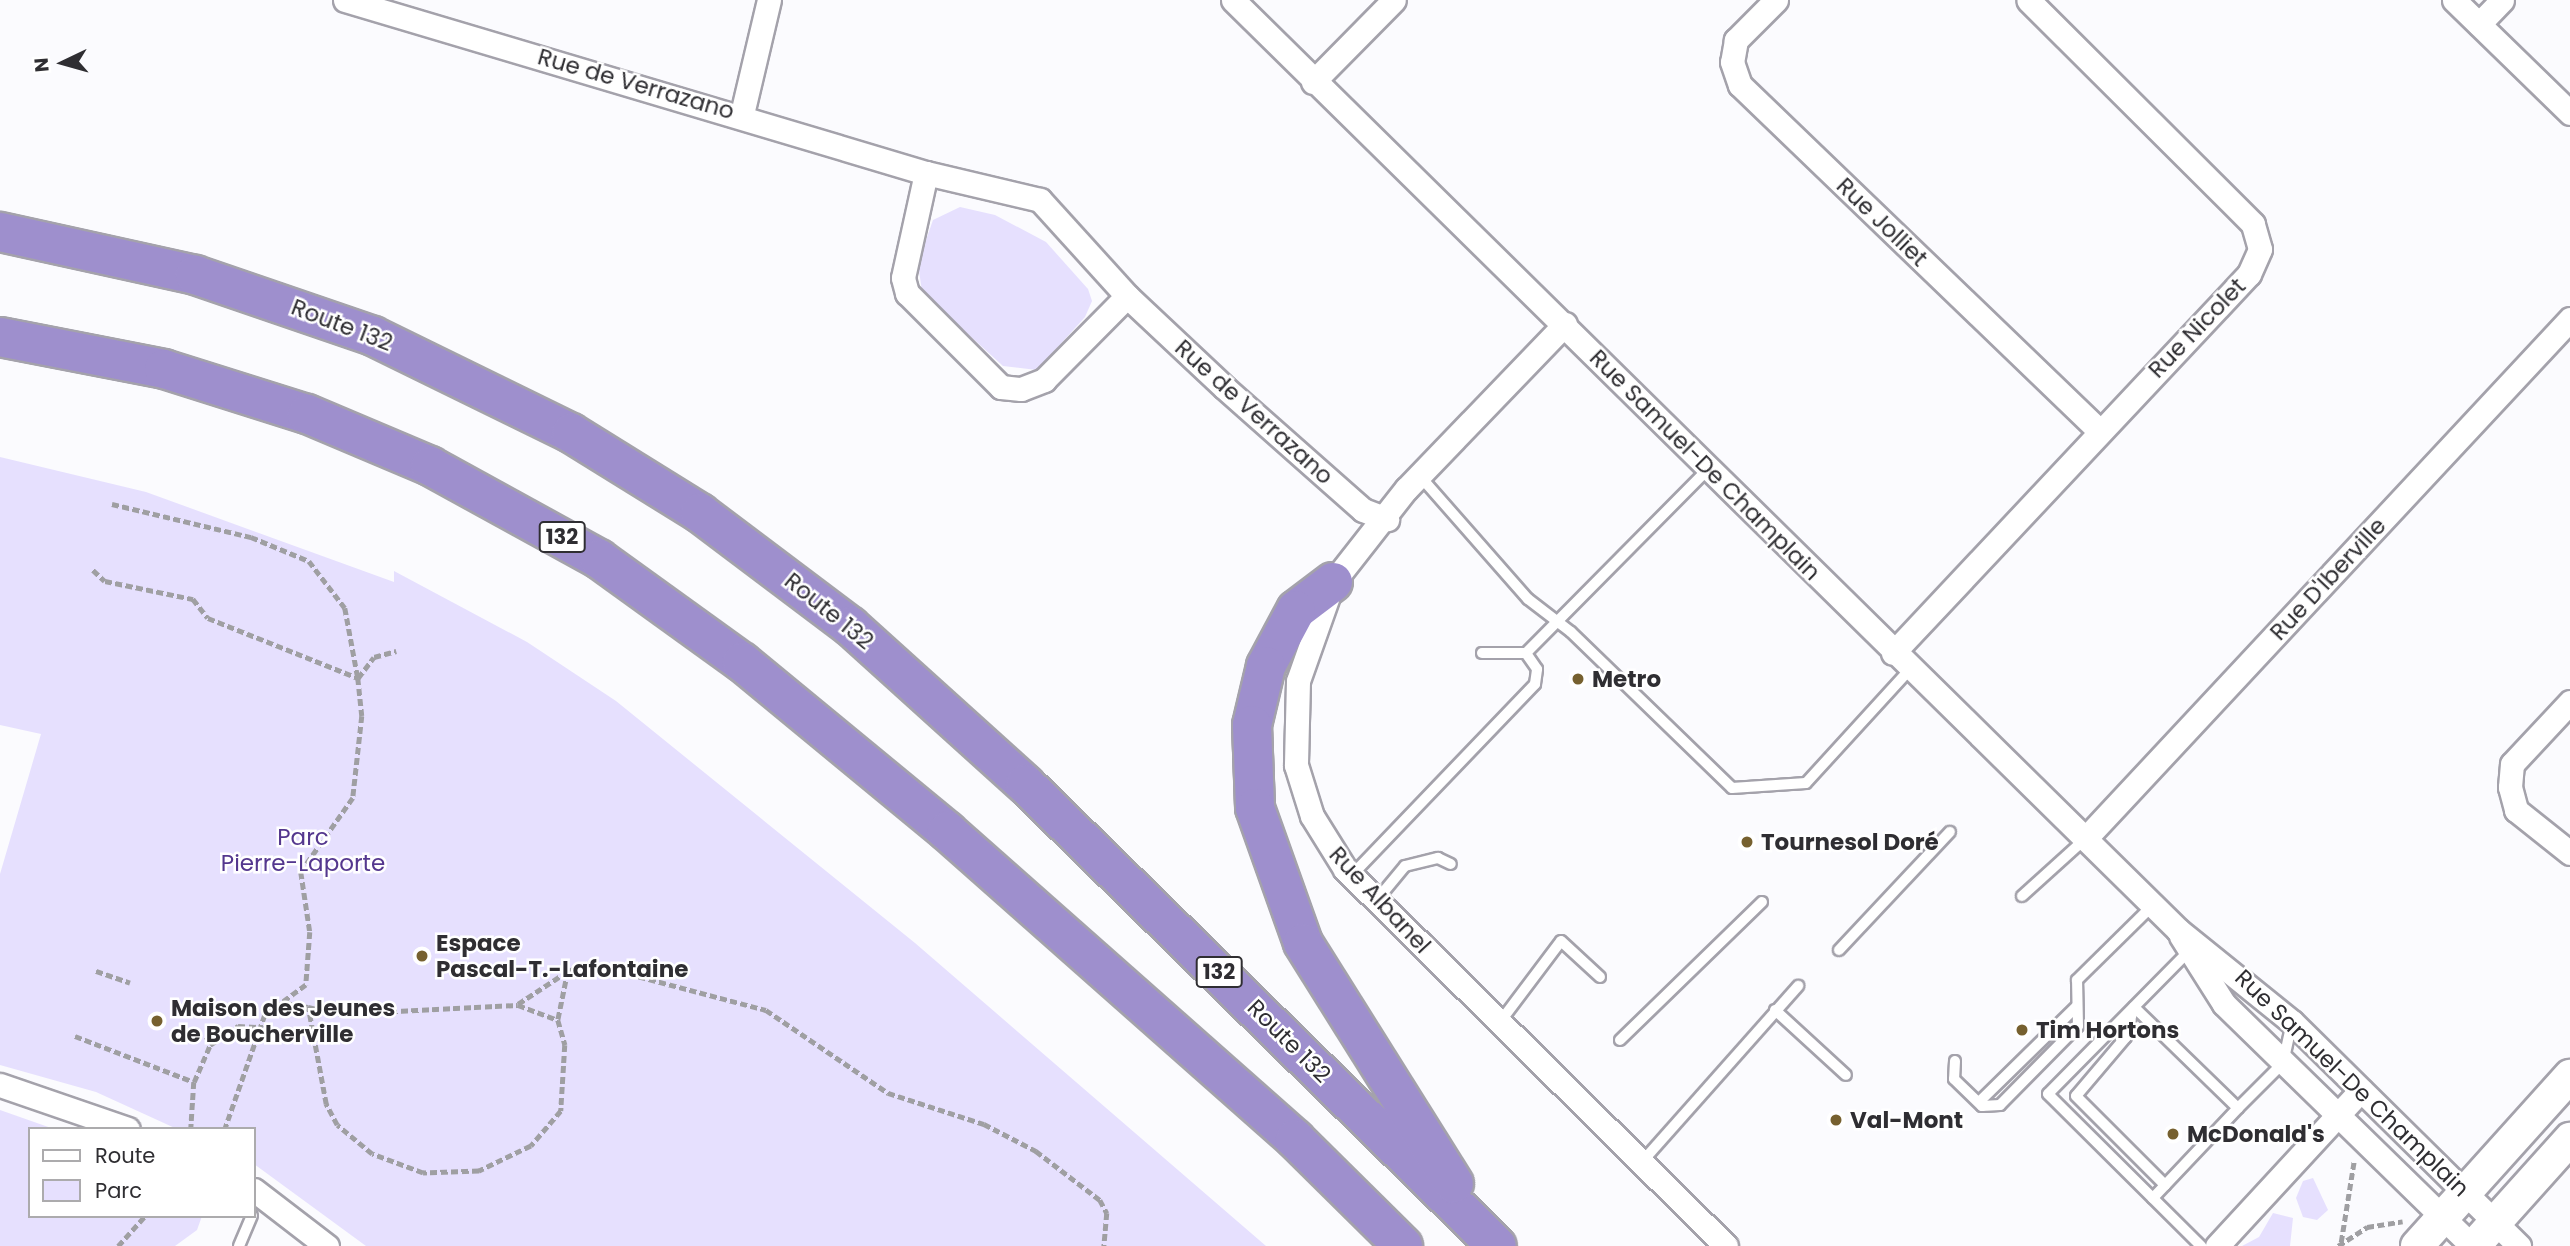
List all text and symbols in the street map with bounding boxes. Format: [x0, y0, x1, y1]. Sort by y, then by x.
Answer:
north arrow [28, 28, 98, 98]
street label: Rue de Verrazano [535, 43, 737, 125]
text: N [28, 57, 56, 73]
street label: Rue Jolliet [1831, 172, 1933, 272]
street label: Rue Nicolet [2143, 272, 2251, 384]
street label: Route 132 [287, 293, 397, 357]
street label: Rue de Verrazano [1169, 334, 1339, 490]
street label: Rue Samuel-De Champlain [1584, 344, 1826, 586]
street label: Rue D'Iberville [2264, 512, 2392, 646]
road number: 132 [538, 520, 586, 554]
street label: Route 132 [779, 567, 879, 655]
place label: Metro [1592, 665, 1661, 693]
marker: Metro [1570, 671, 1586, 687]
park label: Parc Pierre-Laporte [221, 823, 385, 877]
place label: Tournesol Doré [1761, 828, 1939, 856]
marker: Tournesol Doré [1739, 834, 1755, 850]
street label: Rue Albanel [1324, 841, 1436, 959]
place label: Espace Pascal-T.-Lafontaine [436, 929, 688, 983]
marker: Espace Pascal-T.-Lafontaine [414, 948, 430, 964]
road number: 132 [1194, 954, 1244, 990]
street label: Rue Samuel-De Champlain [2229, 964, 2475, 1202]
place label: Maison des Jeunes de Boucherville [171, 994, 395, 1048]
street label: Route 132 [1242, 994, 1336, 1088]
marker: Maison des Jeunes de Boucherville [149, 1013, 165, 1029]
place label: Tim Hortons [2036, 1016, 2179, 1044]
marker: Tim Hortons [2014, 1022, 2030, 1038]
place label: Val-Mont [1850, 1106, 1963, 1134]
marker: Val-Mont [1828, 1112, 1844, 1128]
place label: McDonald's [2187, 1120, 2325, 1148]
marker: McDonald's [2165, 1126, 2181, 1142]
legend [28, 1127, 256, 1218]
text: Route [95, 1141, 155, 1170]
text: Parc [95, 1176, 142, 1205]

